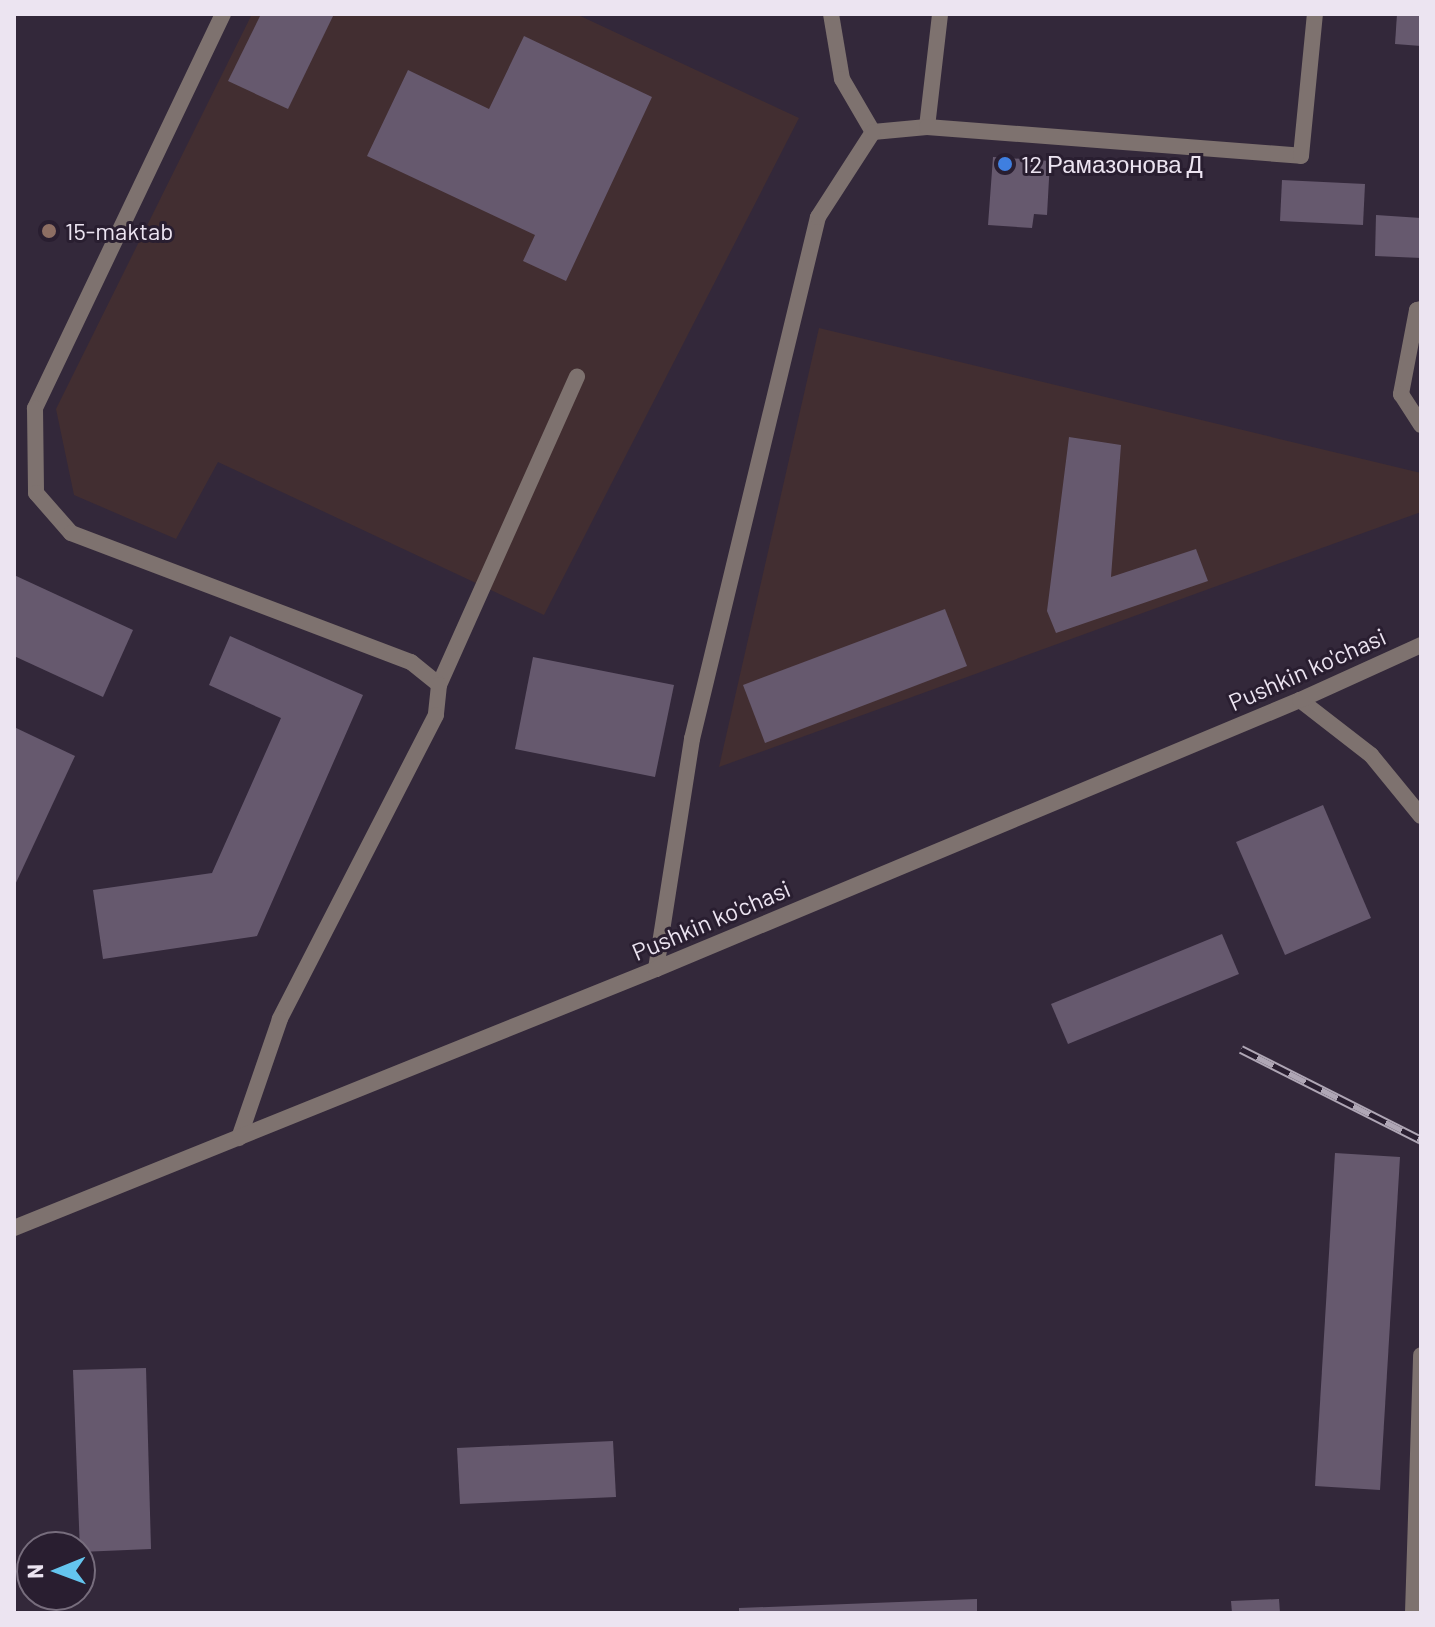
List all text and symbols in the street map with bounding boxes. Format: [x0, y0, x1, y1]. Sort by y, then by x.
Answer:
place label: 12 Рамазонова Д [1021, 150, 1203, 178]
marker: 12 Рамазонова Д [996, 155, 1014, 173]
place label: 15-maktab [65, 217, 173, 245]
marker: 15-maktab [40, 222, 58, 240]
street label: Pushkin ko'chasi [1224, 621, 1390, 717]
street label: Pushkin ko'chasi [628, 874, 794, 966]
north arrow [16, 1531, 96, 1611]
text: N [21, 1564, 47, 1579]

